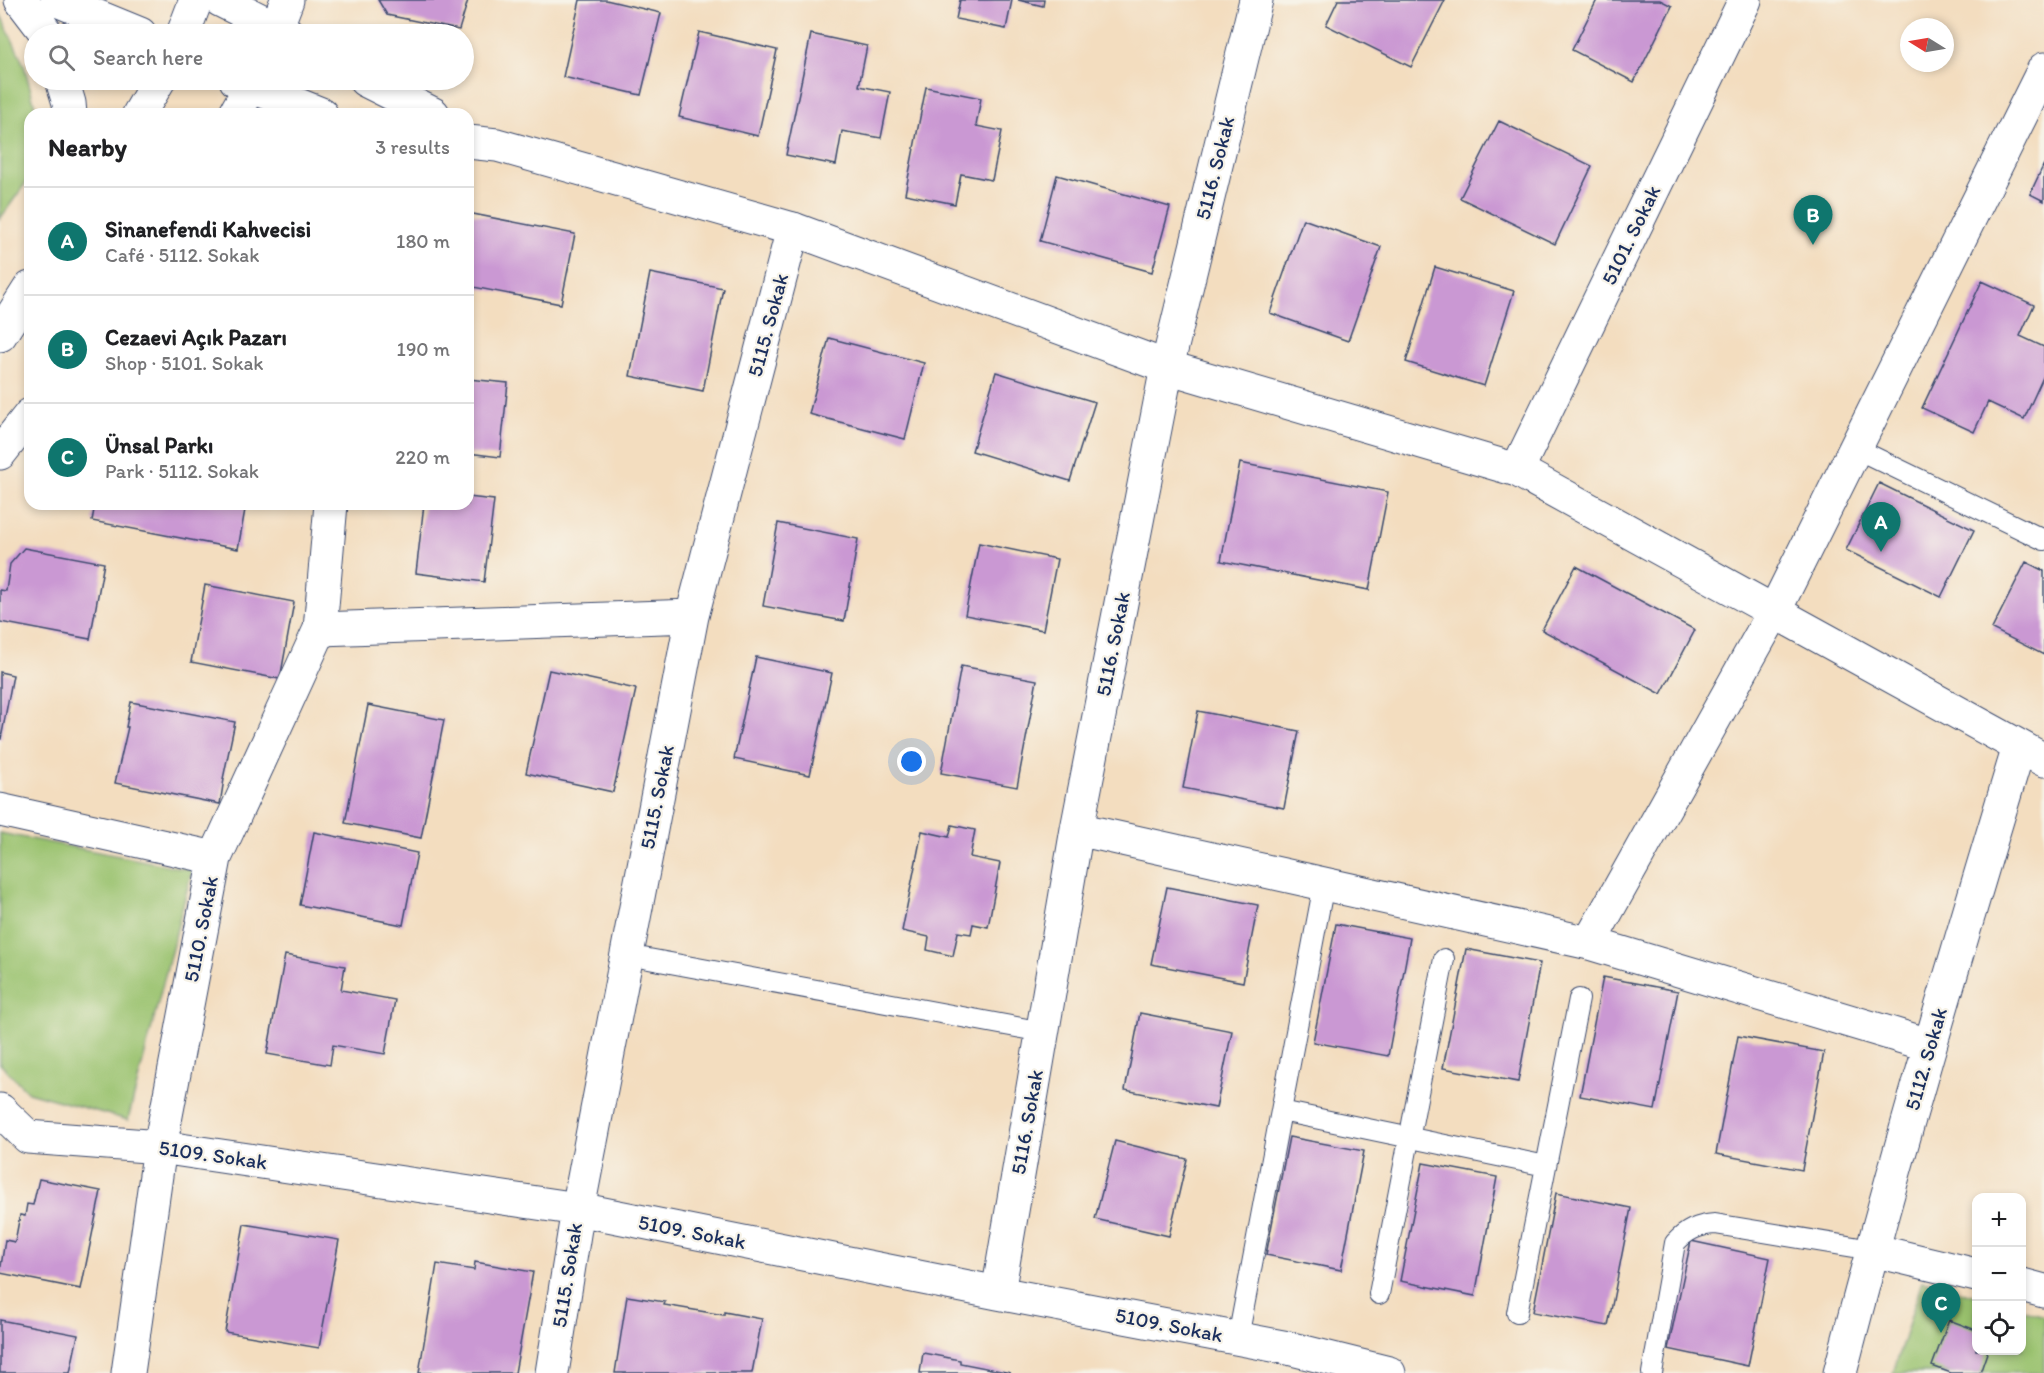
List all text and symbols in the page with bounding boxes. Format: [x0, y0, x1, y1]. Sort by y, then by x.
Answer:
north arrow [1900, 18, 1954, 72]
search box [24, 24, 474, 90]
icon: search [45, 41, 78, 74]
text: Search here [93, 44, 203, 71]
street label: 5116. Sokak [1190, 113, 1240, 222]
text: Nearby [48, 131, 127, 163]
text: 3 results [375, 135, 450, 159]
street label: 5101. Sokak [1596, 181, 1666, 289]
pin: B [1794, 196, 1832, 245]
text: Sinanefendi Kahvecisi [105, 216, 311, 243]
text: A [61, 229, 74, 253]
text: 180 m [396, 229, 450, 253]
text: Café · 5112. Sokak [105, 243, 259, 267]
street label: 5115. Sokak [742, 270, 793, 379]
text: Cezaevi Açık Pazarı [105, 324, 287, 351]
text: B [61, 337, 74, 361]
text: 190 m [397, 337, 450, 361]
text: Shop · 5101. Sokak [105, 351, 264, 375]
text: Ünsal Parkı [105, 432, 213, 459]
text: C [61, 445, 74, 469]
text: 220 m [395, 445, 450, 469]
text: Park · 5112. Sokak [105, 459, 259, 483]
pin: A [1862, 502, 1900, 552]
street label: 5116. Sokak [1090, 589, 1135, 698]
street label: 5115. Sokak [634, 742, 679, 851]
your location [897, 747, 926, 776]
street label: 5110. Sokak [178, 873, 223, 984]
street label: 5112. Sokak [1899, 1004, 1952, 1113]
street label: 5116. Sokak [1005, 1067, 1048, 1176]
street label: 5109. Sokak [157, 1135, 269, 1175]
map controls [1972, 1193, 2026, 1355]
button: + [1972, 1193, 2026, 1247]
street label: 5109. Sokak [636, 1209, 748, 1254]
street label: 5115. Sokak [546, 1220, 587, 1329]
button: − [1972, 1247, 2026, 1301]
pin: C [1922, 1284, 1960, 1333]
button: locate [1972, 1301, 2026, 1355]
street label: 5109. Sokak [1113, 1302, 1225, 1347]

